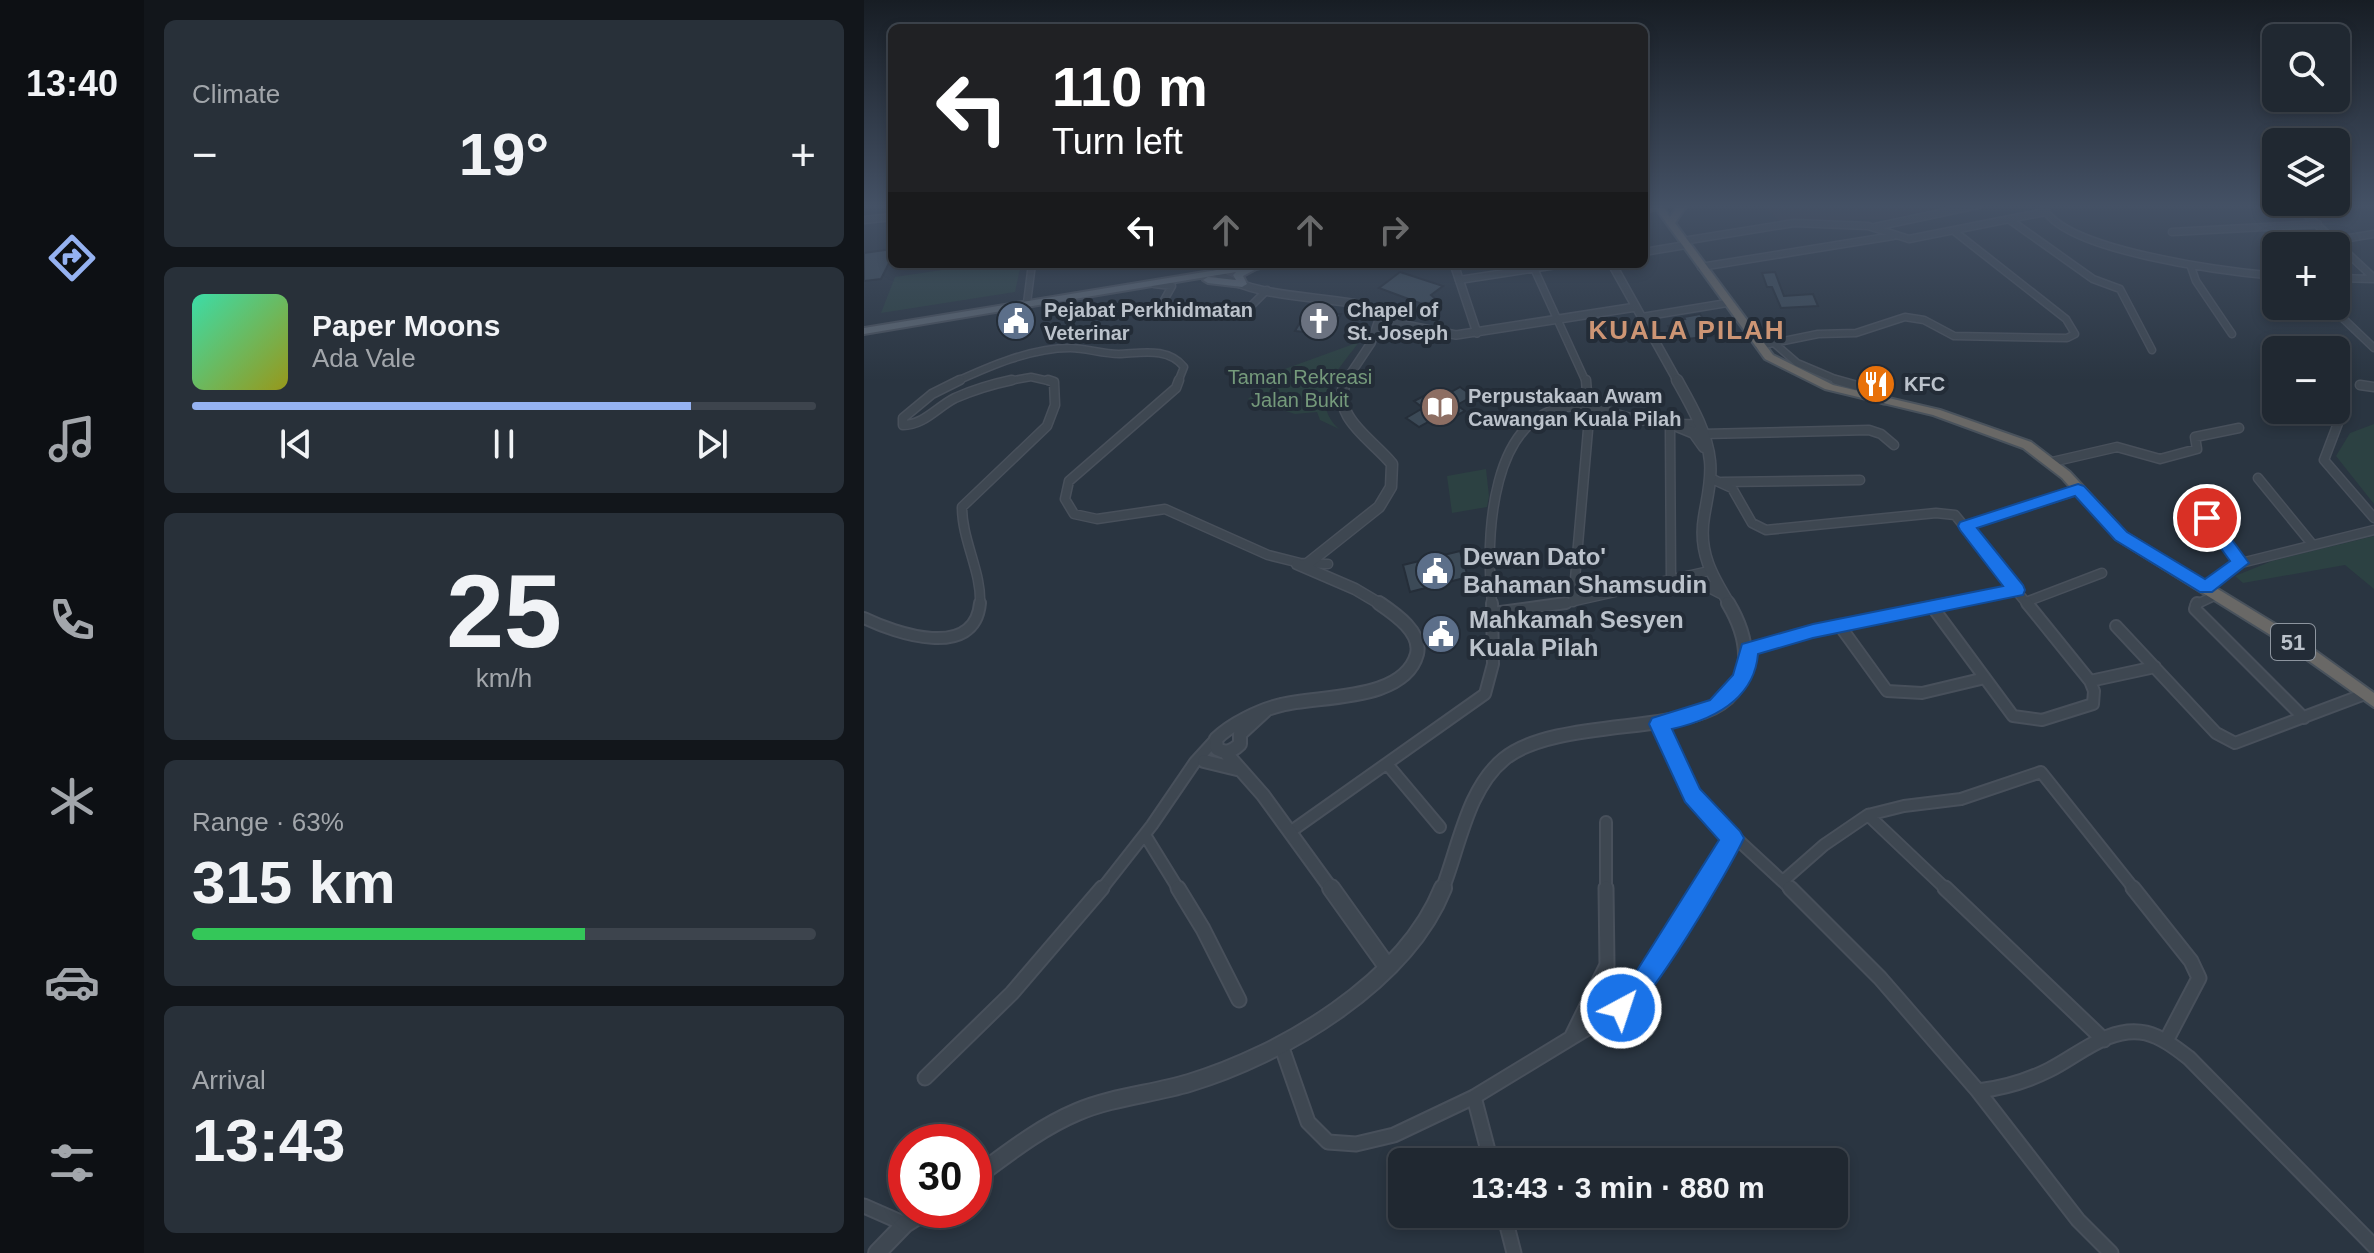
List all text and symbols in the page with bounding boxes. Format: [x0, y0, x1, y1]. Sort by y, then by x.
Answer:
map controls [2262, 24, 2350, 424]
button: search [2262, 24, 2350, 112]
text: 110 m [1052, 55, 1208, 118]
icon: left [920, 56, 1024, 160]
text: 13:40 [26, 63, 118, 104]
text: Climate [192, 79, 280, 109]
text: 19° [459, 121, 549, 188]
text: Turn left [1052, 121, 1183, 162]
button: layers [2262, 128, 2350, 216]
text: − [192, 130, 218, 179]
text: + [790, 130, 816, 179]
icon: left [1120, 208, 1164, 252]
icon: ahead [1204, 208, 1248, 252]
icon: ahead [1288, 208, 1332, 252]
icon: right [1372, 208, 1416, 252]
icon: directions [44, 230, 100, 286]
button: + [2262, 232, 2350, 320]
place label: Pejabat Perkhidmatan Veterinar [1044, 299, 1253, 344]
place label: Chapel of St. Joseph [1347, 299, 1448, 344]
public building icon: Pejabat Perkhidmatan Veterinar [995, 300, 1037, 342]
church icon: Chapel of St. Joseph [1298, 300, 1340, 342]
text: Paper Moons [312, 309, 500, 342]
district label: KUALA PILAH [1588, 315, 1786, 345]
button: − [2262, 336, 2350, 424]
text: Ada Vale [312, 343, 416, 373]
restaurant icon: KFC [1855, 363, 1897, 405]
park label: Taman Rekreasi Jalan Bukit [1228, 366, 1372, 411]
place label: KFC [1904, 373, 1945, 395]
place label: Perpustakaan Awam Cawangan Kuala Pilah [1468, 385, 1681, 430]
library icon: Perpustakaan Awam Cawangan Kuala Pilah [1419, 386, 1461, 428]
icon: music [44, 411, 100, 467]
icon: previous [274, 422, 318, 466]
icon: pause [482, 422, 526, 466]
icon: next [690, 422, 734, 466]
pin [2173, 484, 2241, 552]
icon: arrive [2185, 496, 2229, 540]
place label: Dewan Dato' Bahaman Shamsudin [1463, 543, 1707, 598]
public building icon: Dewan Dato' Bahaman Shamsudin [1414, 550, 1456, 592]
text: 25 [446, 553, 562, 669]
icon: phone [44, 592, 100, 648]
place label: Mahkamah Sesyen Kuala Pilah [1469, 606, 1684, 661]
public building icon: Mahkamah Sesyen Kuala Pilah [1420, 613, 1462, 655]
road number: 51 [2271, 624, 2315, 660]
text: km/h [476, 663, 532, 693]
icon: climate [44, 773, 100, 829]
text: Range · 63% [192, 807, 344, 837]
text: 315 km [192, 849, 396, 916]
icon: car [44, 954, 100, 1010]
position arrow [1579, 966, 1663, 1050]
text: Arrival [192, 1065, 266, 1095]
text: 13:43 [192, 1107, 345, 1174]
speed limit sign: 30 [888, 1124, 992, 1228]
icon: filters [44, 1135, 100, 1191]
text: 13:43 · 3 min · 880 m [1471, 1171, 1765, 1204]

